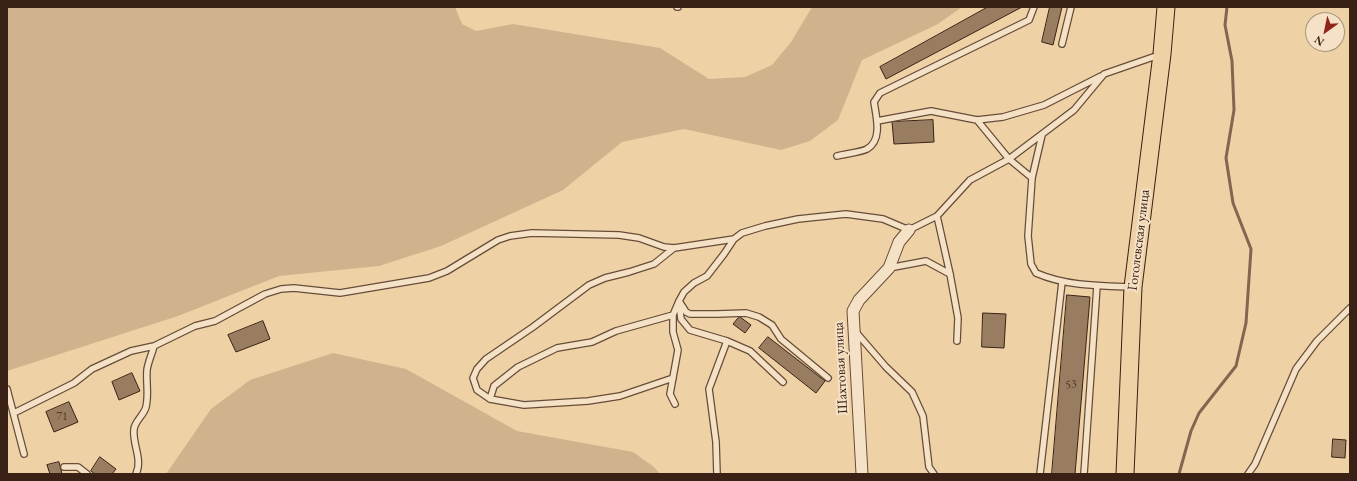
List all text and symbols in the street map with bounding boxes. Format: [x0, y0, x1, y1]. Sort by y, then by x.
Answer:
north arrow [1305, 12, 1345, 52]
text: N [1311, 33, 1327, 50]
street label: Гоголевская улица [1124, 188, 1154, 292]
street label: Шахтовая улица [830, 322, 852, 414]
house number: 53 [1065, 378, 1077, 392]
house number: 71 [56, 410, 68, 424]

